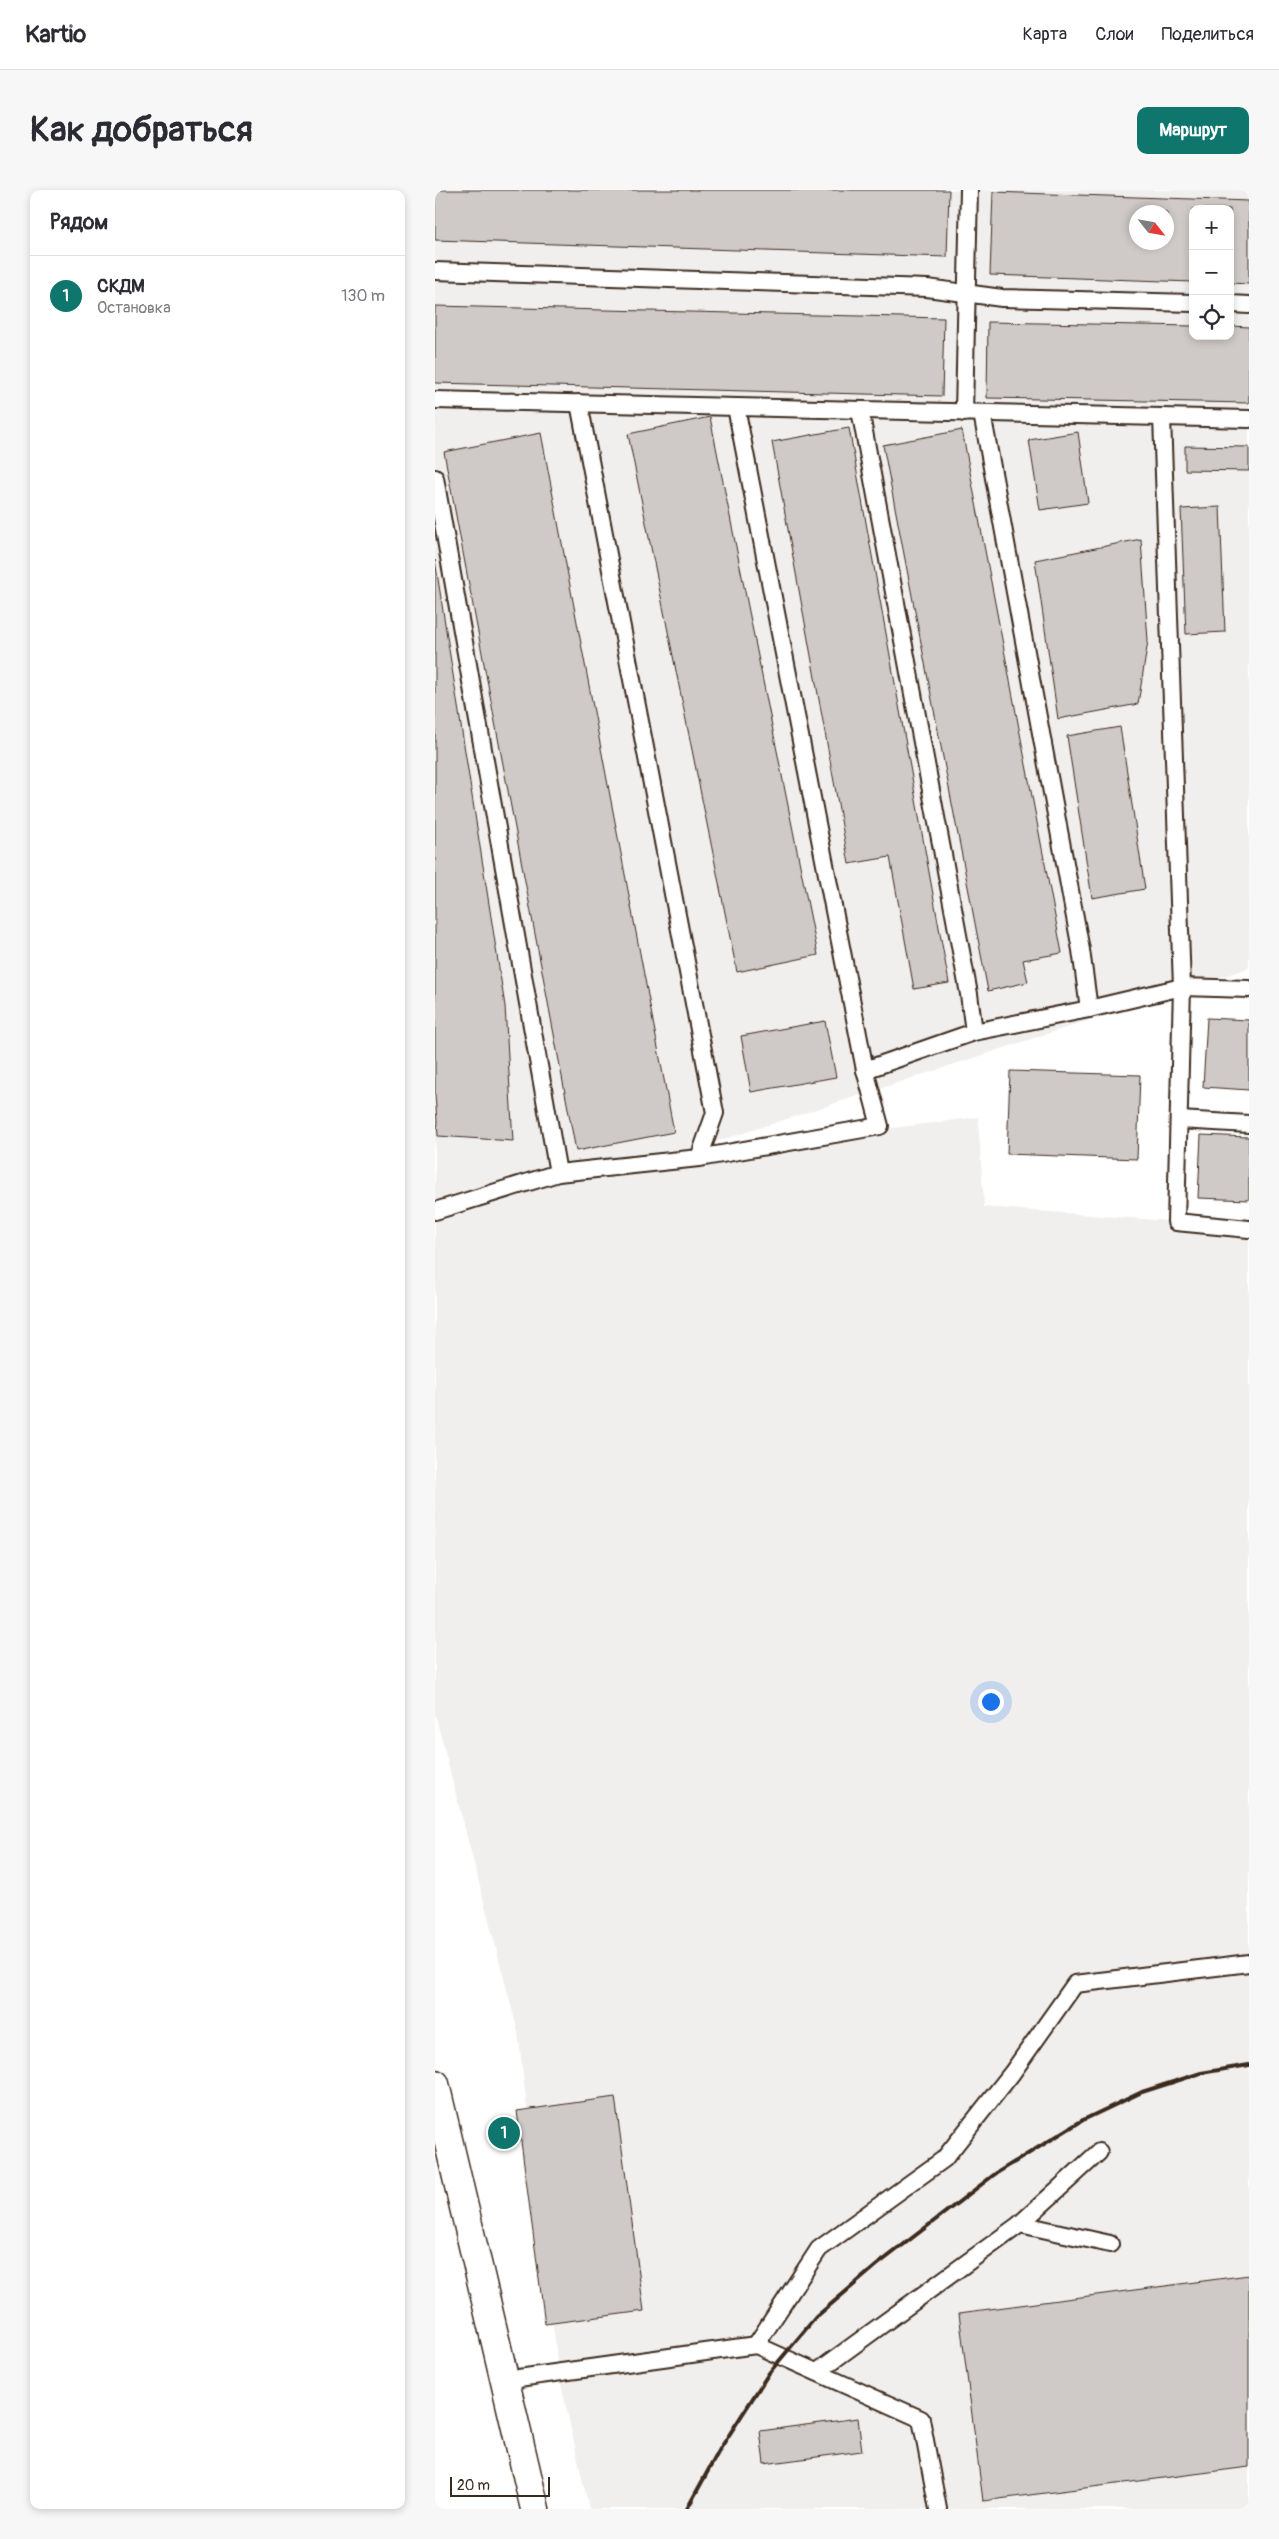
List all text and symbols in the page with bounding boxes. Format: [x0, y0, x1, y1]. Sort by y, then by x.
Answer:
text: Kartio [25, 20, 86, 49]
text: Карта [1023, 23, 1067, 46]
text: Слои [1095, 23, 1133, 46]
text: Поделиться [1161, 23, 1254, 46]
button: Маршрут [1137, 107, 1249, 154]
text: Как добраться [30, 108, 253, 152]
north arrow [1129, 205, 1174, 250]
map controls [1189, 205, 1234, 340]
button: + [1189, 205, 1234, 250]
text: Рядом [50, 209, 108, 236]
button: − [1189, 250, 1234, 295]
text: СКДМ [97, 274, 145, 298]
text: 1 [63, 286, 69, 306]
text: 130 m [341, 286, 385, 306]
button: locate [1189, 295, 1234, 340]
text: Остановка [97, 298, 171, 318]
your location [978, 1689, 1004, 1715]
pin: 1 [488, 2114, 520, 2152]
scale bar [450, 2474, 550, 2497]
text: 20 m [457, 2477, 490, 2494]

